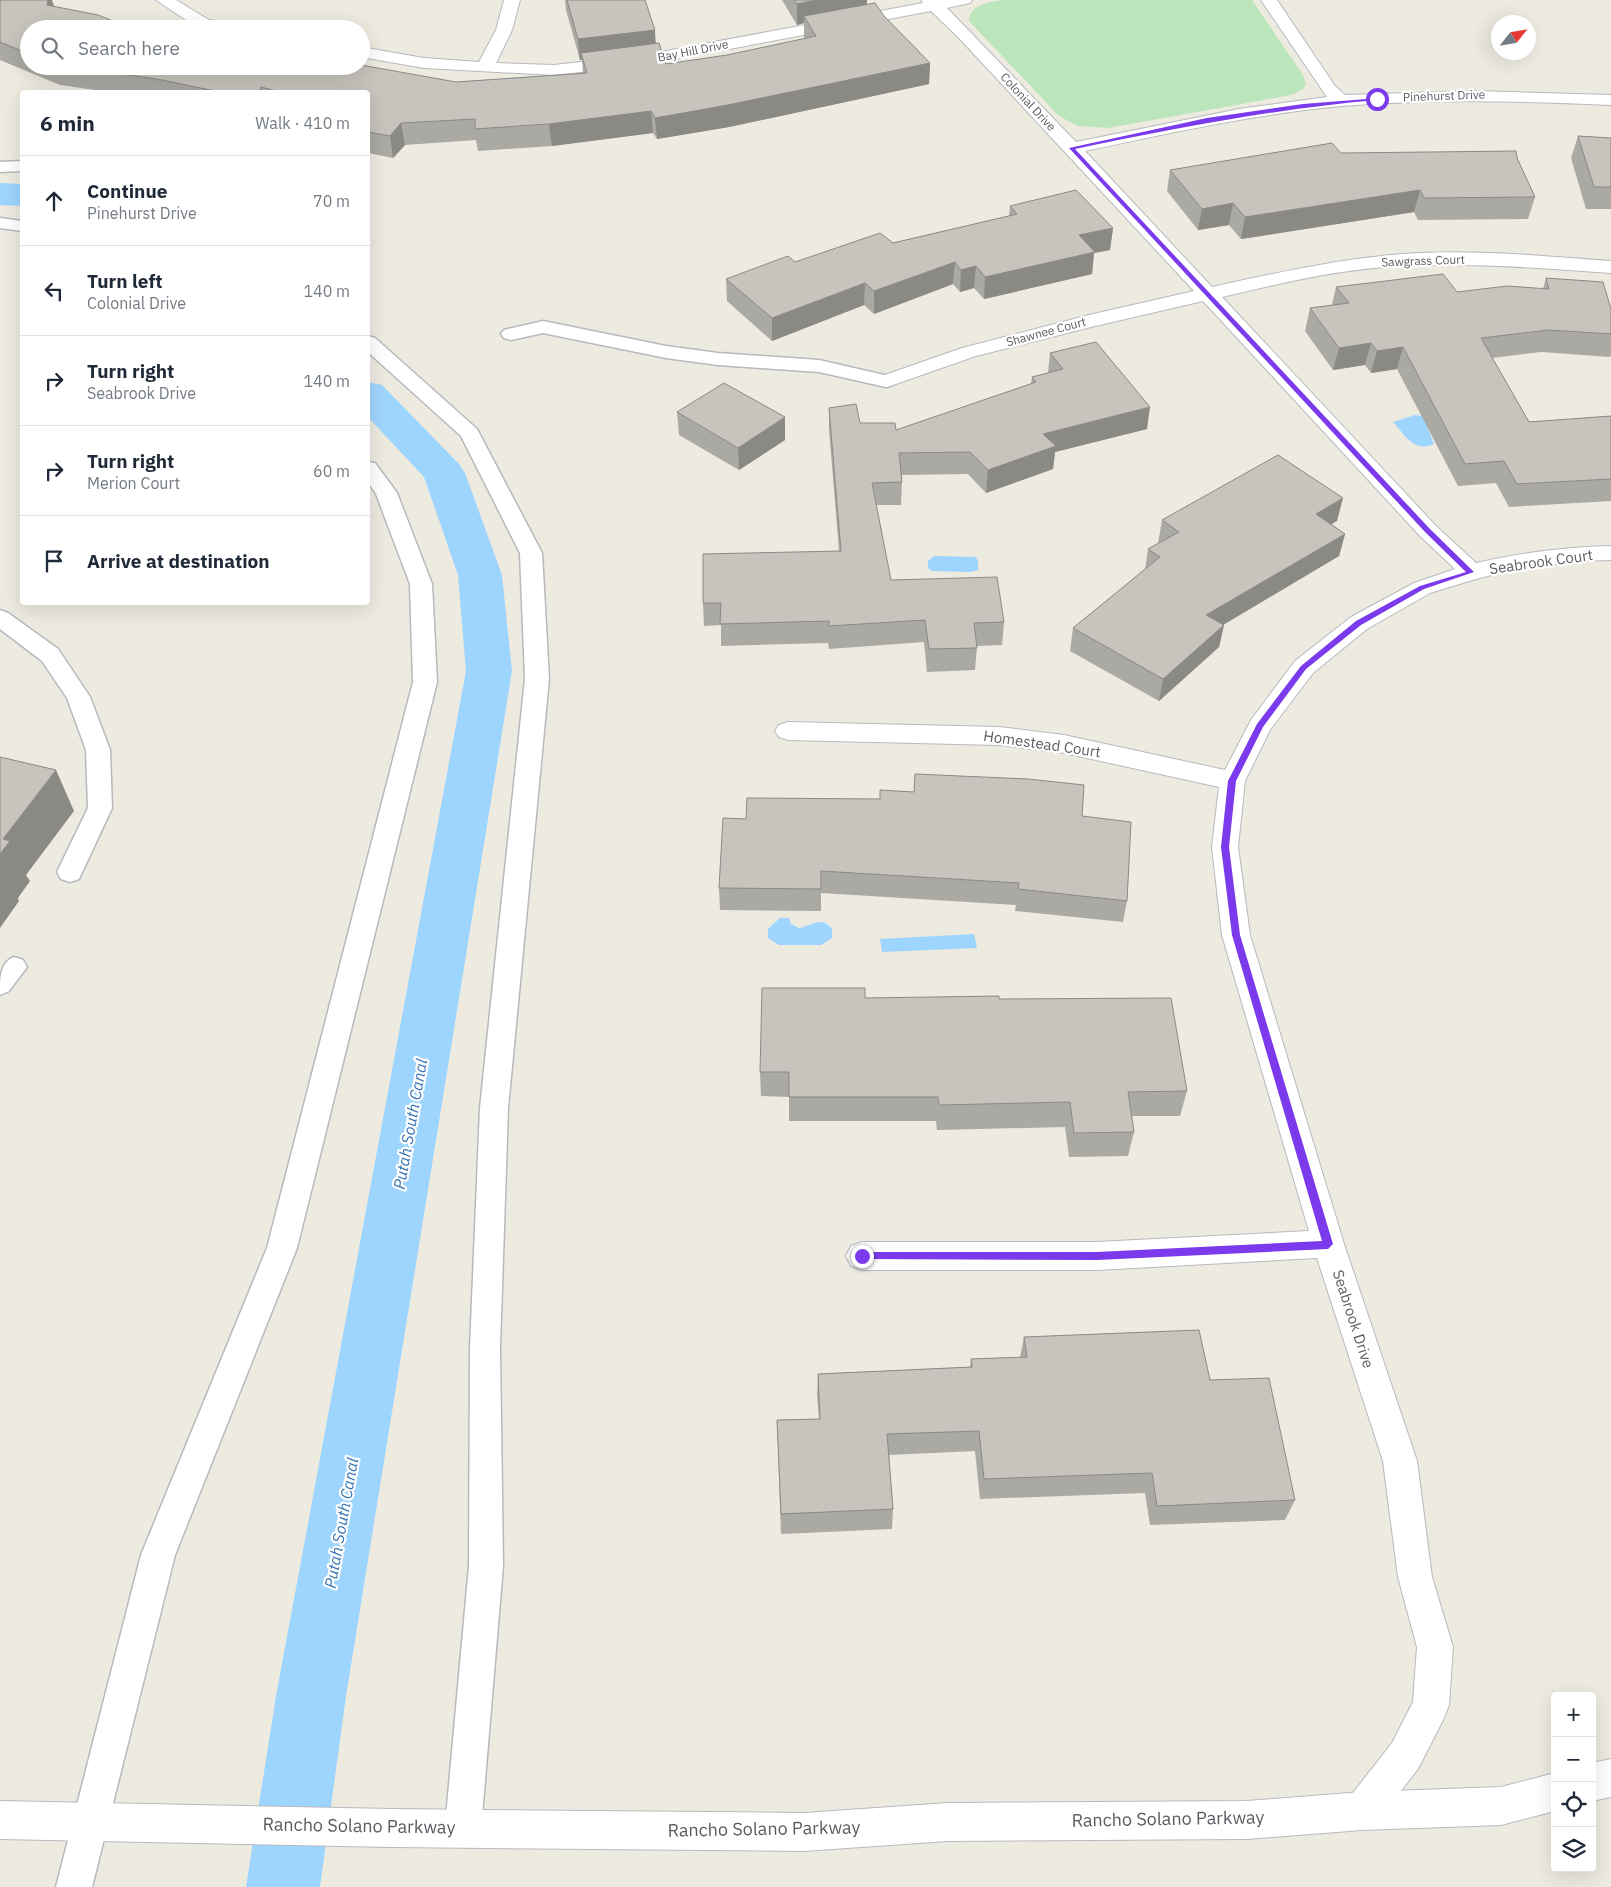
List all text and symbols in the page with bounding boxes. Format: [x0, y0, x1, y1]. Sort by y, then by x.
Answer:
north arrow [1491, 15, 1536, 60]
search box [20, 20, 370, 75]
icon: search [38, 34, 66, 62]
text: Search here [78, 36, 180, 60]
street label: Bay Hill Drive [656, 36, 730, 65]
street label: Colonial Drive [998, 69, 1059, 134]
street label: Pinehurst Drive [1403, 87, 1486, 104]
route start [1366, 88, 1389, 111]
text: 6 min [40, 109, 95, 137]
text: Walk · 410 m [255, 113, 350, 133]
text: Continue [87, 179, 167, 203]
icon: ahead [40, 187, 68, 215]
text: 70 m [313, 191, 350, 211]
text: Pinehurst Drive [87, 203, 197, 223]
street label: Sawgrass Court [1381, 252, 1465, 269]
text: Turn left [87, 269, 163, 293]
icon: left [40, 277, 68, 305]
text: 140 m [303, 281, 350, 301]
text: Colonial Drive [87, 293, 186, 313]
street label: Shawnee Court [1004, 314, 1087, 349]
text: Turn right [87, 359, 174, 383]
icon: right [40, 367, 68, 395]
text: 140 m [303, 371, 350, 391]
text: Seabrook Drive [87, 383, 196, 403]
text: Turn right [87, 449, 174, 473]
icon: right [40, 457, 68, 485]
text: 60 m [313, 461, 350, 481]
text: Merion Court [87, 473, 180, 493]
street label: Seabrook Court [1488, 545, 1594, 578]
icon: arrive [40, 547, 68, 575]
text: Arrive at destination [87, 549, 270, 573]
street label: Homestead Court [982, 726, 1102, 761]
water label: Putah South Canal [389, 1057, 431, 1191]
route end [851, 1245, 874, 1268]
street label: Seabrook Drive [1329, 1267, 1378, 1370]
water label: Putah South Canal [320, 1456, 362, 1590]
map controls [1551, 1692, 1596, 1872]
button: + [1551, 1692, 1596, 1737]
button: − [1551, 1737, 1596, 1782]
button: locate [1551, 1782, 1596, 1827]
street label: Rancho Solano Parkway [1071, 1805, 1265, 1832]
street label: Rancho Solano Parkway [262, 1812, 456, 1839]
street label: Rancho Solano Parkway [667, 1815, 861, 1842]
button: layers [1551, 1827, 1596, 1872]

